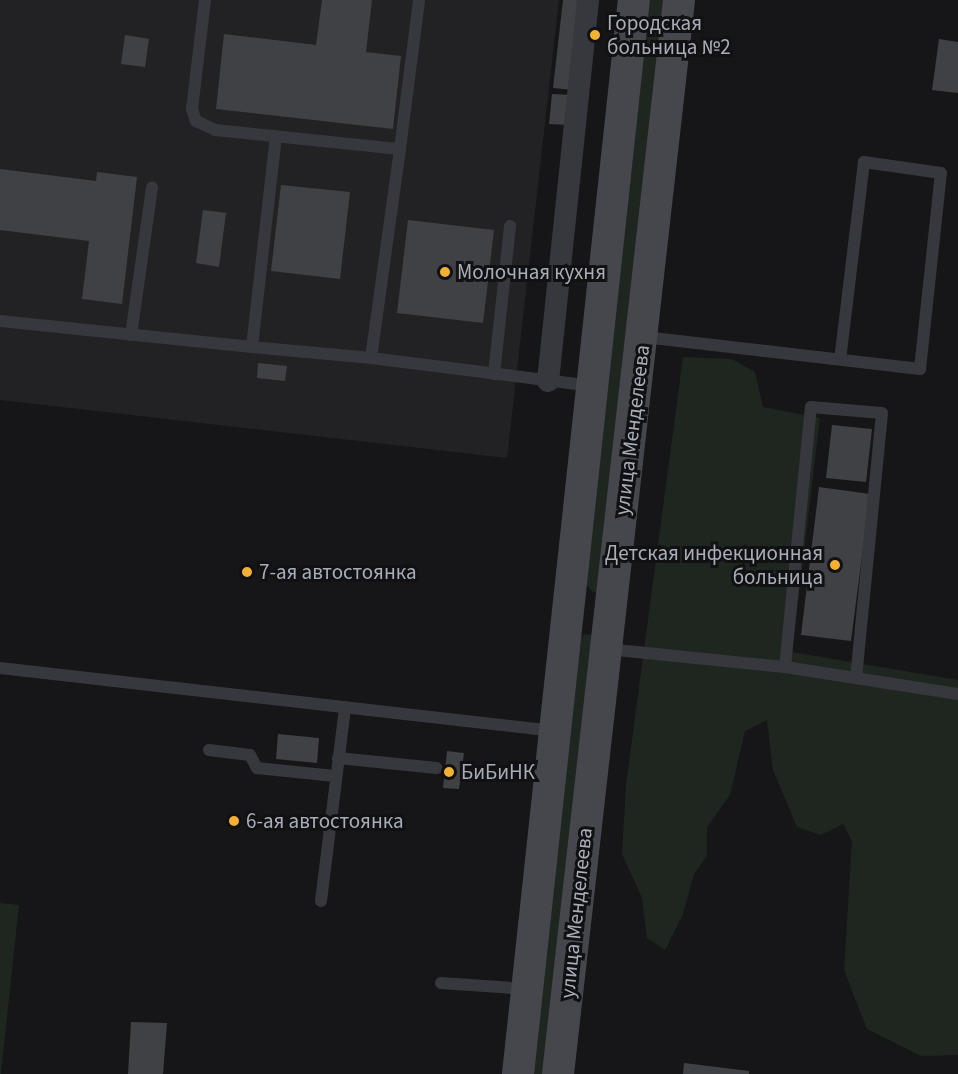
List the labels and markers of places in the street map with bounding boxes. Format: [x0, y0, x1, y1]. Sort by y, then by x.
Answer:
place label: Городская больница №2 [607, 10, 731, 60]
marker: Городская больница №2 [588, 28, 602, 42]
place label: Молочная кухня [457, 259, 606, 285]
marker: Молочная кухня [438, 265, 452, 279]
place label: Детская инфекционная больница [605, 540, 823, 590]
marker: Детская инфекционная больница [828, 558, 842, 572]
place label: 7-ая автостоянка [259, 559, 417, 585]
marker: 7-ая автостоянка [240, 565, 254, 579]
place label: БиБиНК [461, 759, 535, 785]
marker: БиБиНК [442, 765, 456, 779]
place label: 6-ая автостоянка [246, 808, 404, 834]
marker: 6-ая автостоянка [227, 814, 241, 828]

